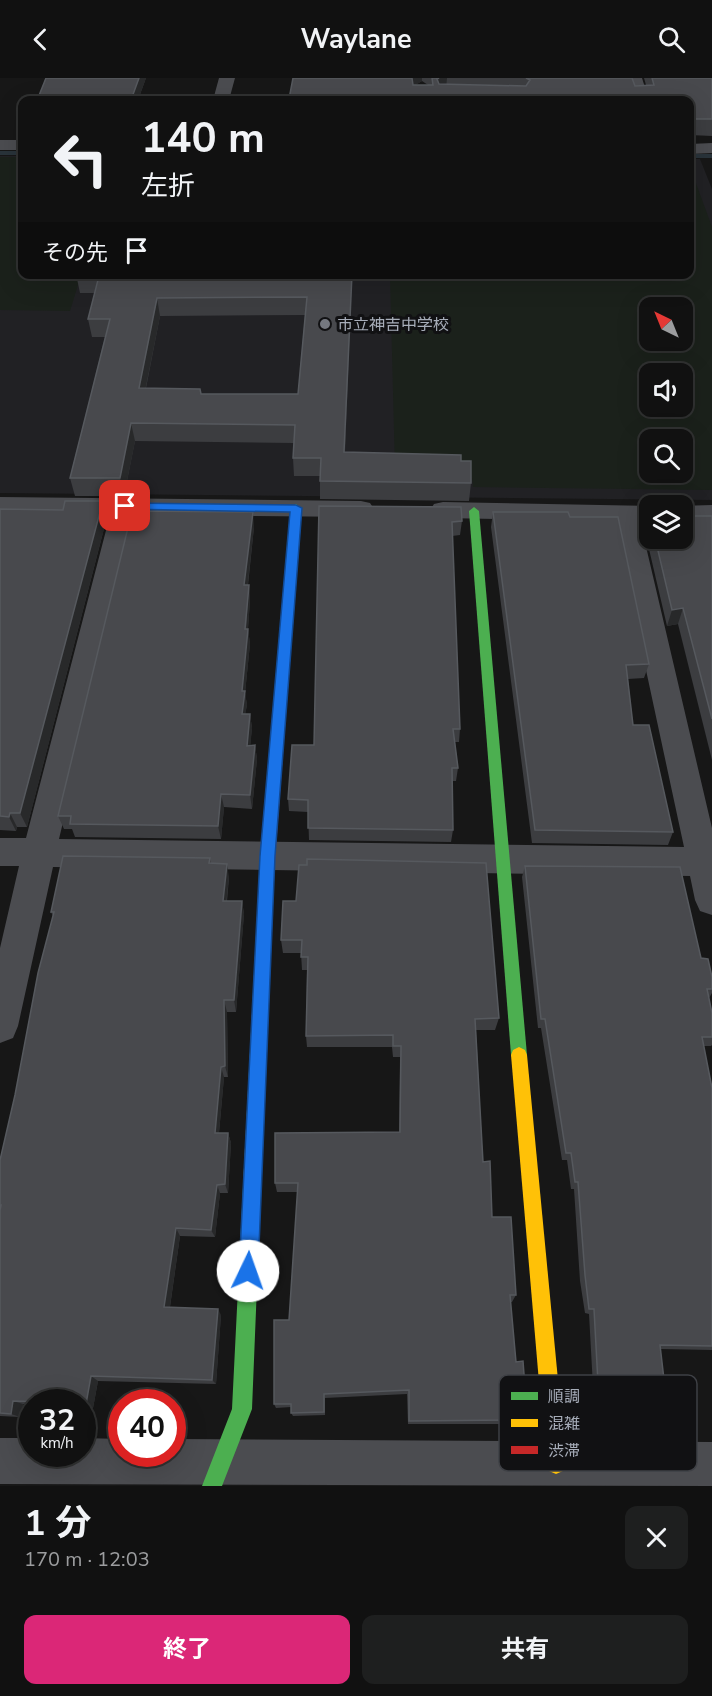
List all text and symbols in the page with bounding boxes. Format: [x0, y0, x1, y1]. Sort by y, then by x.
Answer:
text: Waylane [300, 21, 412, 58]
icon: back [24, 23, 57, 56]
icon: search [655, 23, 688, 56]
text: 140 m [141, 110, 265, 167]
icon: left [42, 120, 120, 198]
text: 左折 [141, 168, 195, 205]
icon: arrive [120, 234, 153, 267]
text: その先 [42, 238, 108, 268]
north arrow [639, 297, 693, 351]
map controls [639, 297, 693, 549]
place label: 市立神吉中学校 [337, 314, 449, 336]
marker: 市立神吉中学校 [318, 317, 332, 331]
button: sound [639, 363, 693, 417]
button: search [639, 429, 693, 483]
pin [99, 480, 150, 531]
icon: arrive [108, 489, 141, 522]
button: layers [639, 495, 693, 549]
position arrow [216, 1239, 280, 1303]
legend [499, 1375, 697, 1471]
text: 順調 [548, 1386, 580, 1408]
speed limit sign: 40 [108, 1389, 186, 1467]
text: 32 [39, 1400, 75, 1441]
text: 混雑 [548, 1413, 580, 1435]
text: km/h [40, 1433, 74, 1453]
text: 渋滞 [548, 1440, 580, 1462]
text: 1 分 [24, 1499, 91, 1548]
button: close [625, 1506, 688, 1569]
text: 170 m · 12:03 [24, 1546, 150, 1573]
button: 終了 [24, 1615, 350, 1684]
button: 共有 [362, 1615, 688, 1684]

